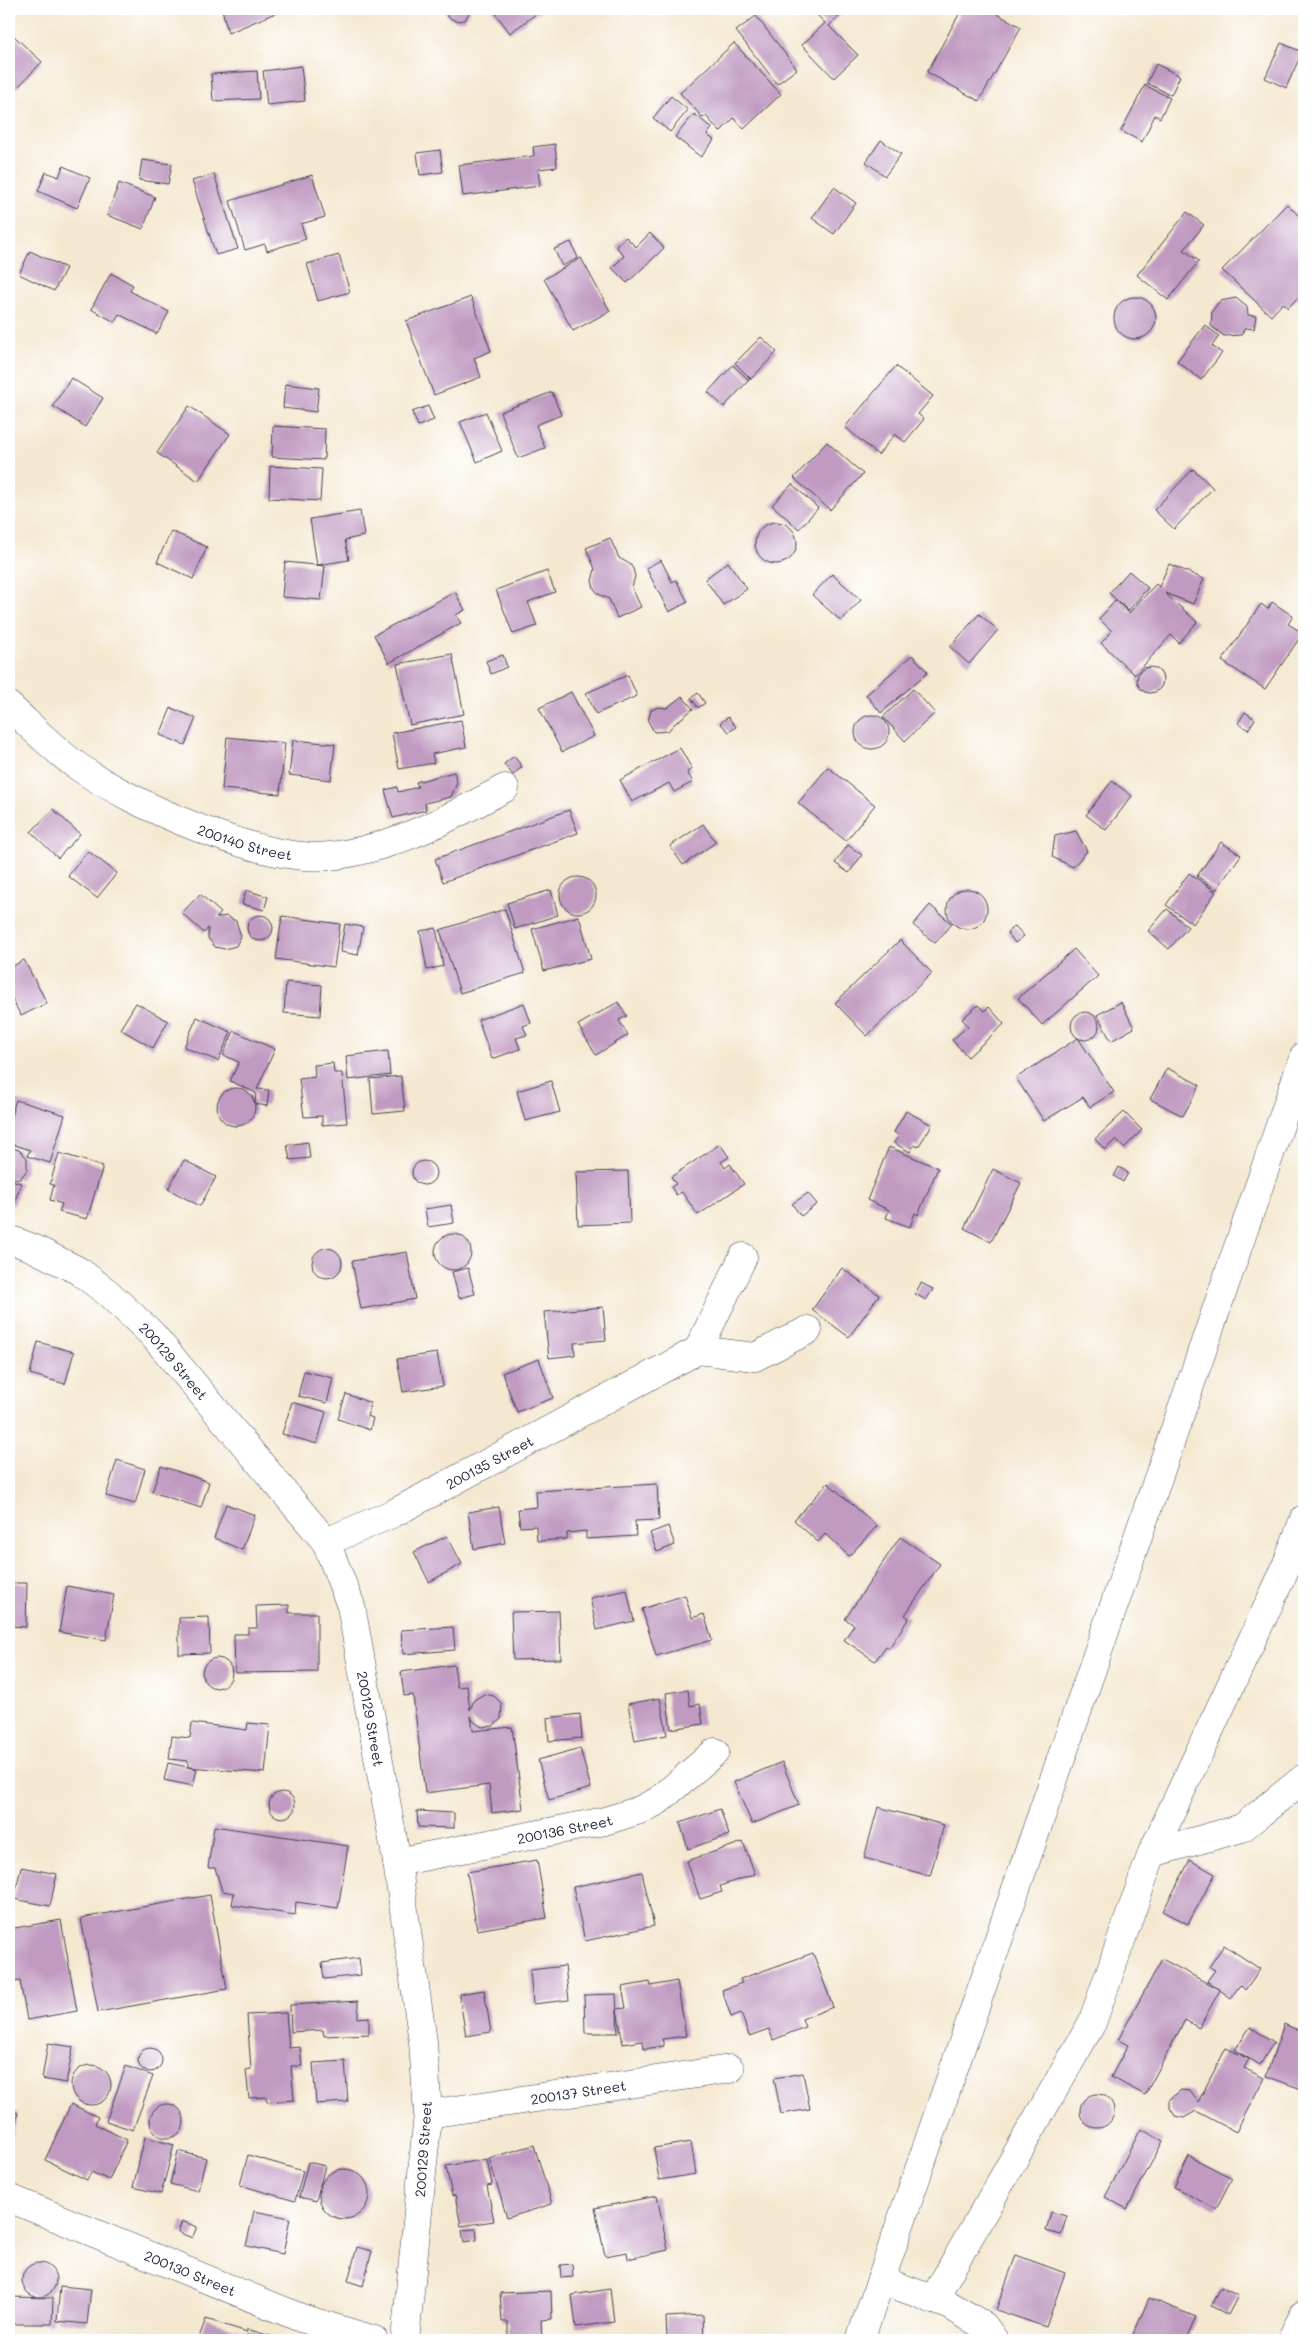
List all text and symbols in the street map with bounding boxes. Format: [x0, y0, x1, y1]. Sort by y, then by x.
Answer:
street label: 200140 Street [195, 819, 293, 864]
street label: 200129 Street [135, 1318, 212, 1404]
street label: 200135 Street [442, 1431, 536, 1493]
street label: 200129 Street [353, 1670, 389, 1768]
street label: 200136 Street [515, 1810, 615, 1848]
street label: 200137 Street [529, 2075, 627, 2108]
street label: 200129 Street [410, 2100, 436, 2198]
street label: 200130 Street [142, 2245, 239, 2300]

